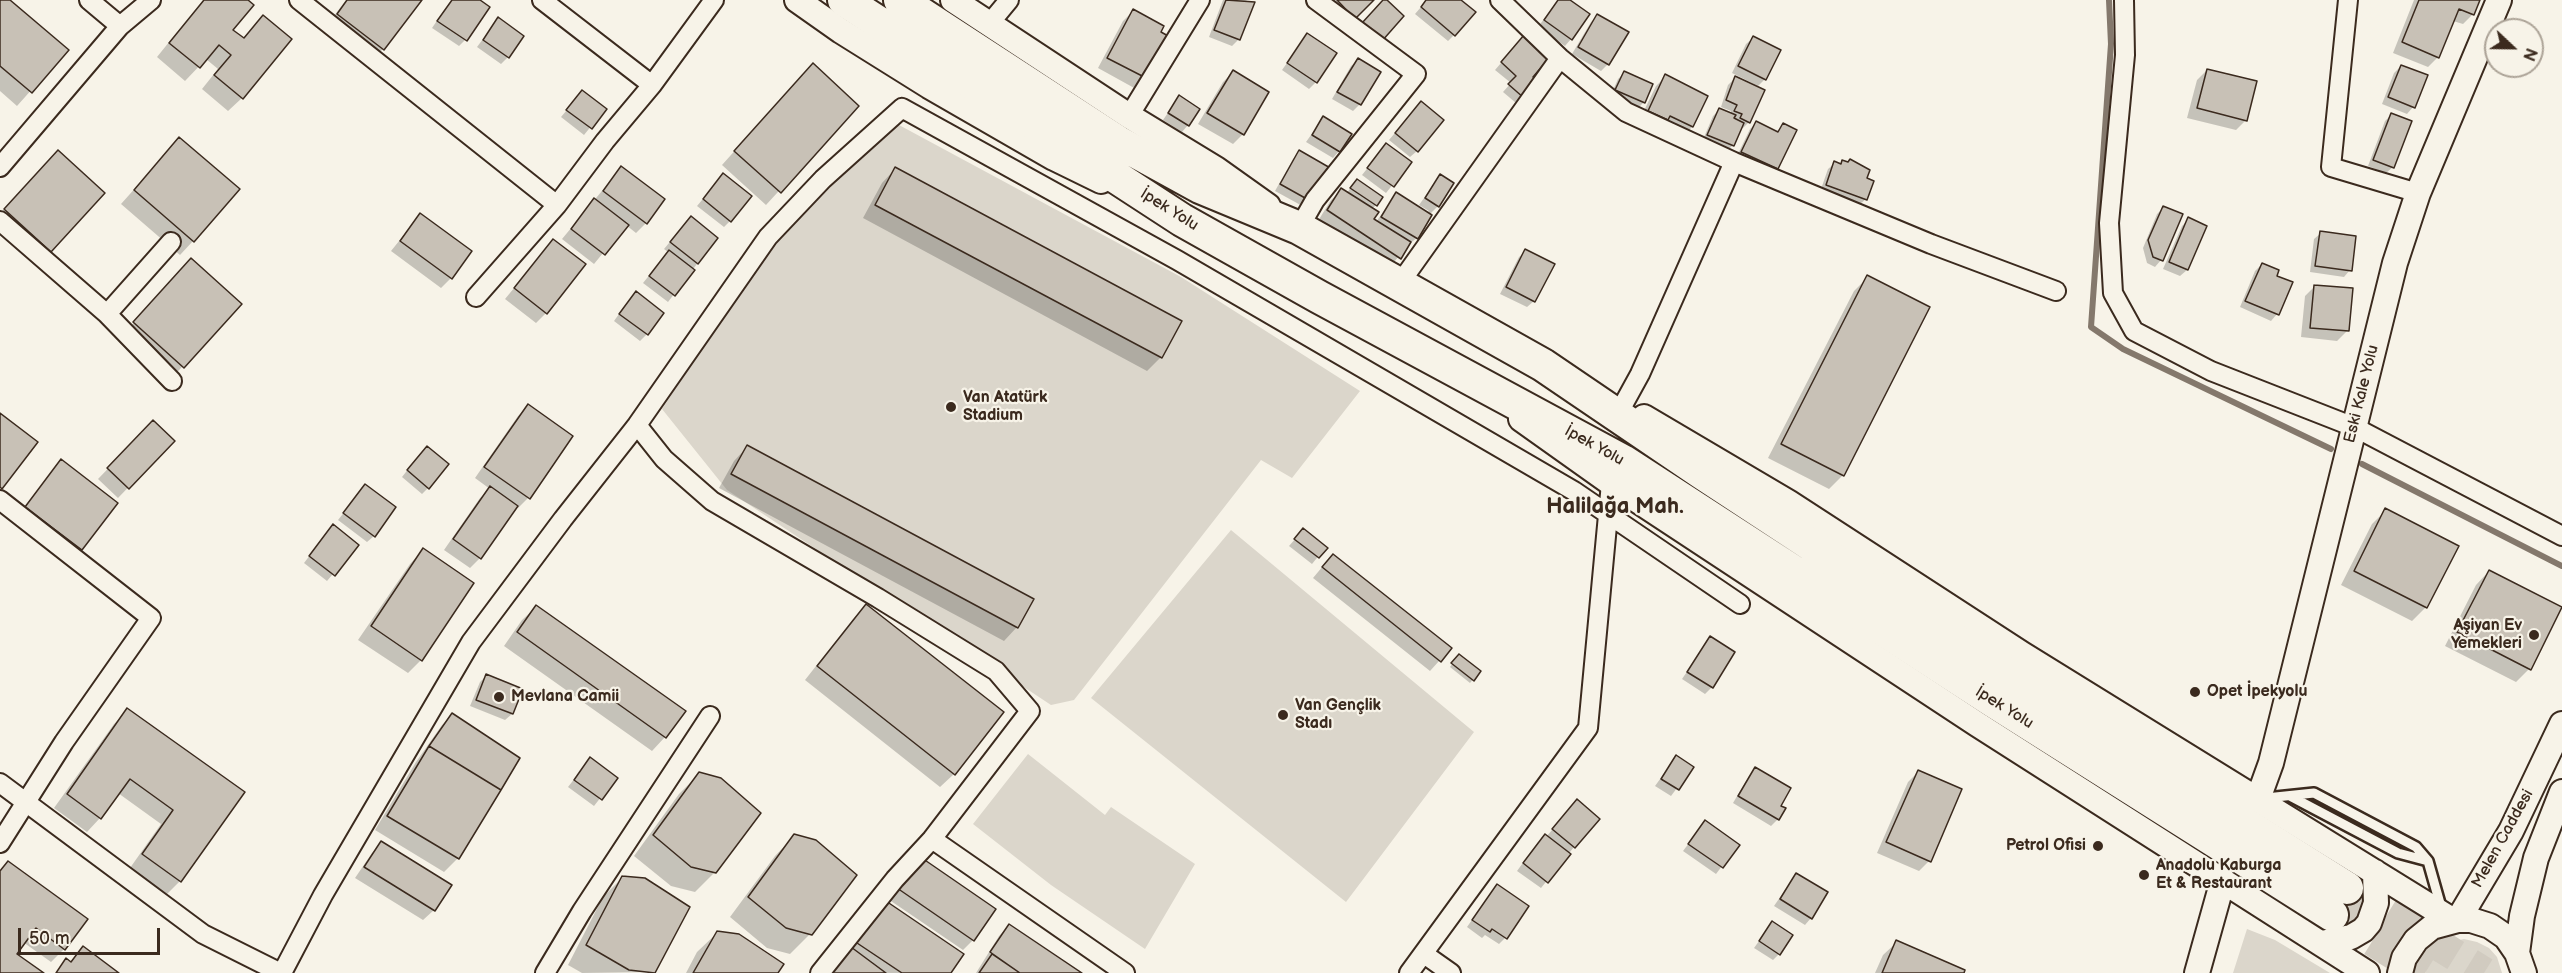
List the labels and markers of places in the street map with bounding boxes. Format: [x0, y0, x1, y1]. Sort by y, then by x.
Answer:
place label: Van Atatürk Stadium [963, 388, 1047, 426]
marker: Van Atatürk Stadium [944, 400, 958, 414]
place label: Aşiyan Ev Yemekleri [2451, 616, 2522, 654]
marker: Aşiyan Ev Yemekleri [2527, 628, 2541, 642]
place label: Opet İpekyolu [2207, 682, 2307, 702]
marker: Opet İpekyolu [2188, 685, 2202, 699]
place label: Mevlana Camii [511, 687, 619, 707]
marker: Mevlana Camii [492, 690, 506, 704]
place label: Van Gençlik Stadı [1295, 696, 1381, 734]
marker: Van Gençlik Stadı [1276, 708, 1290, 722]
place label: Petrol Ofisi [2006, 836, 2086, 856]
marker: Petrol Ofisi [2091, 839, 2105, 853]
place label: Anadolu Kaburga Et & Restaurant [2156, 856, 2281, 894]
marker: Anadolu Kaburga Et & Restaurant [2137, 868, 2151, 882]

